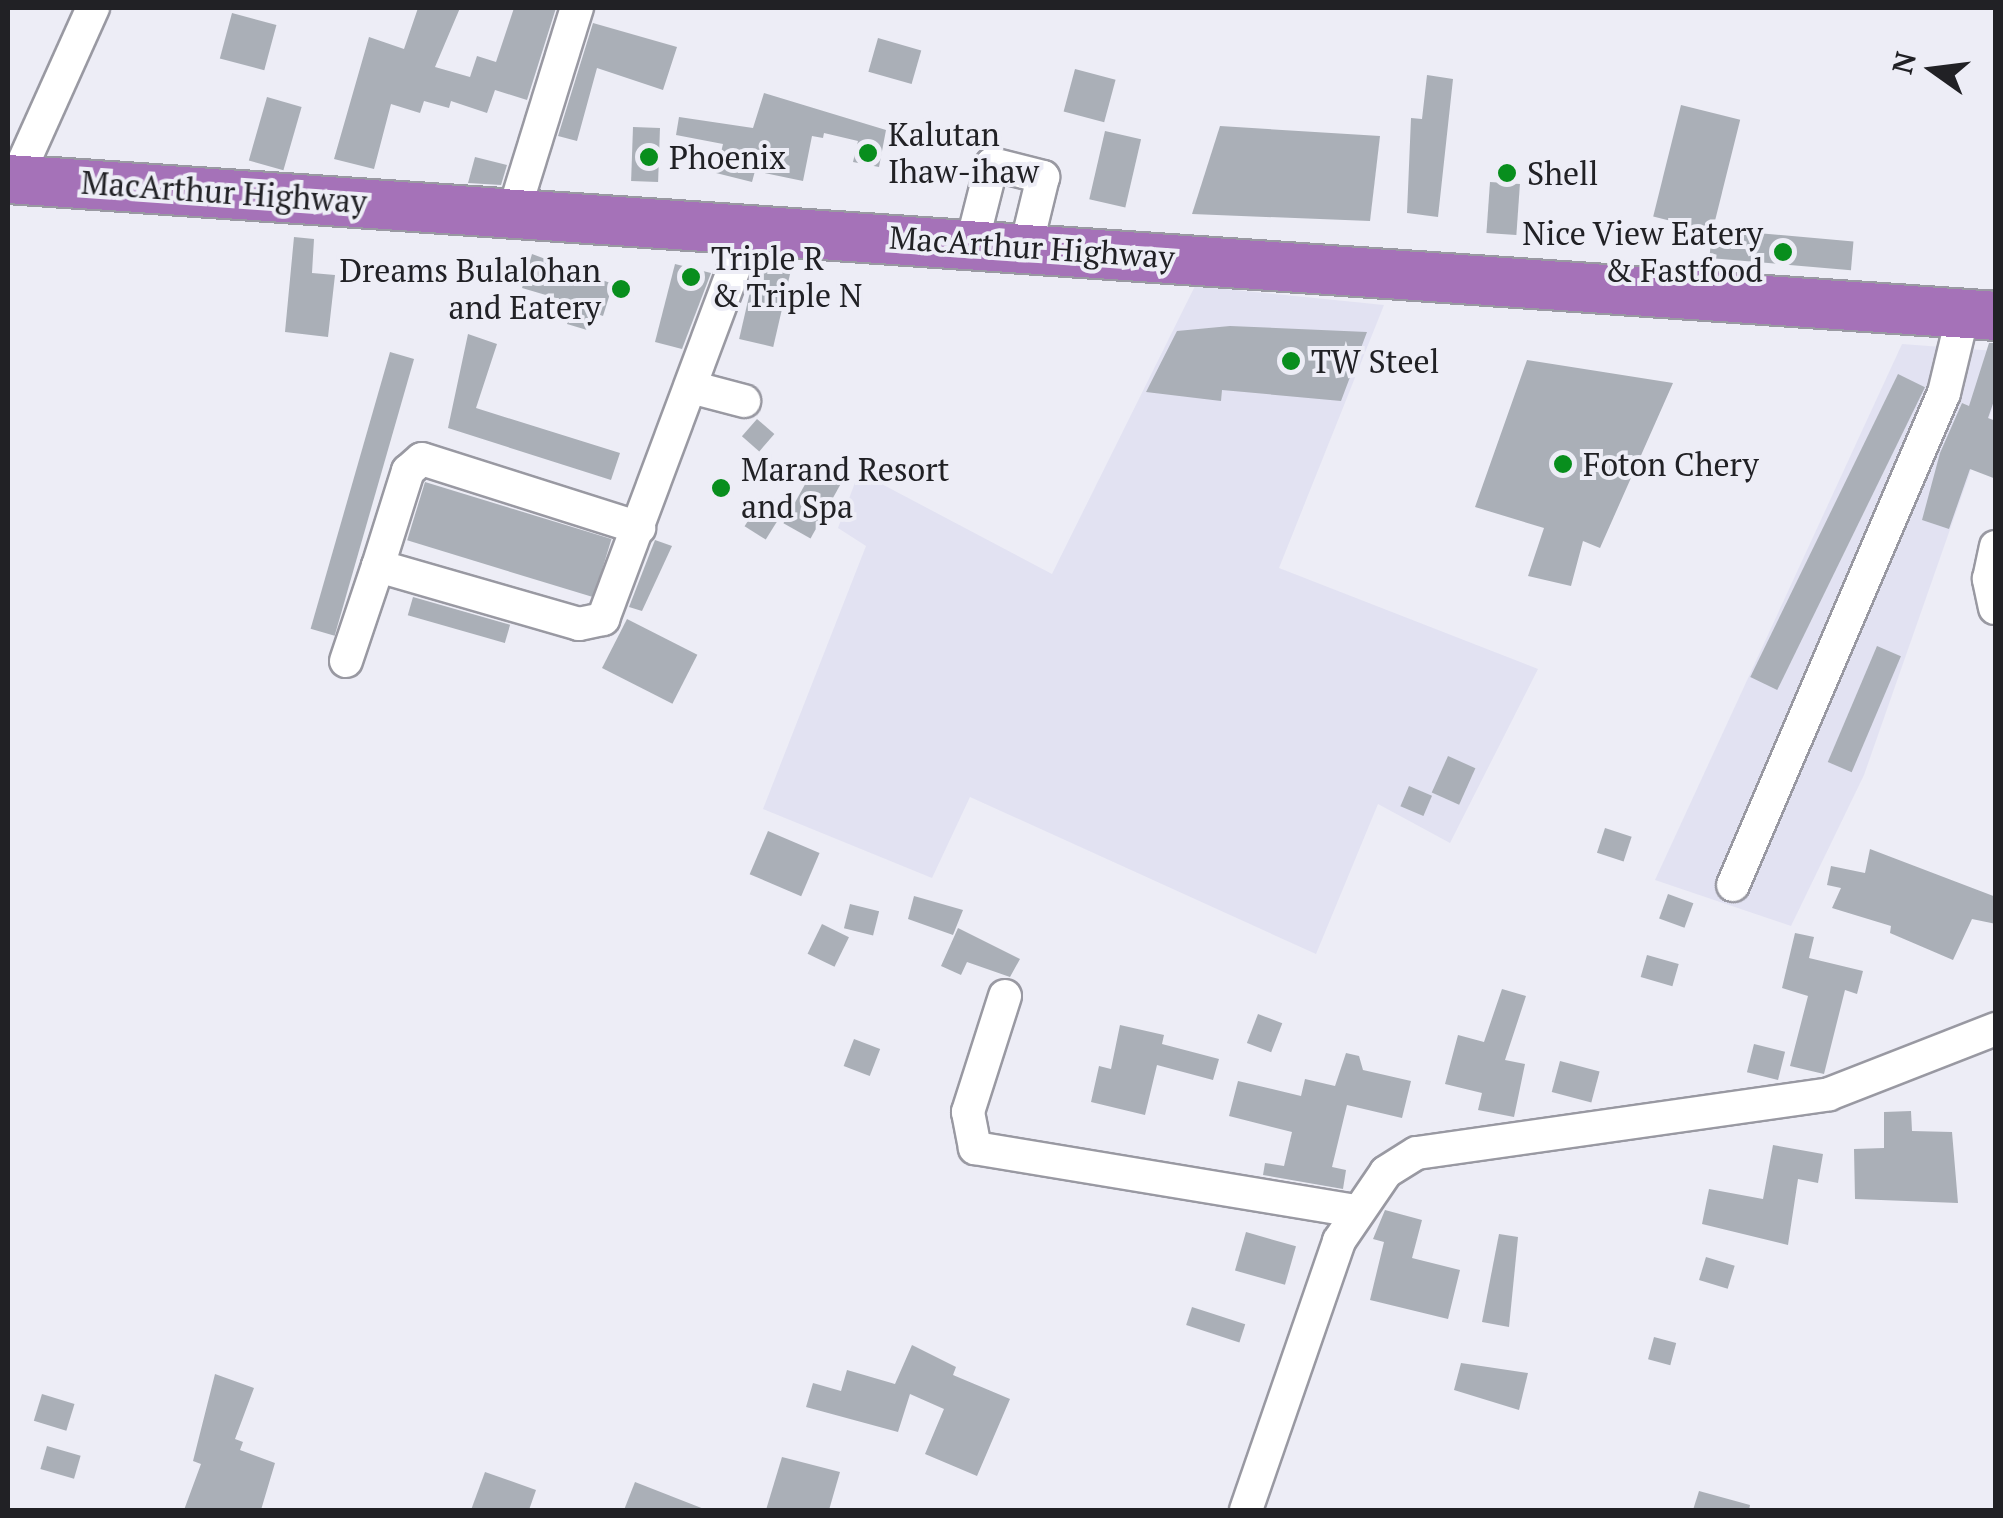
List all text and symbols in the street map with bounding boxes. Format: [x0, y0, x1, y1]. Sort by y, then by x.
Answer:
north arrow [1883, 20, 1983, 120]
text: N [1883, 48, 1924, 77]
place label: Kalutan Ihaw-ihaw [888, 116, 1039, 191]
place label: Phoenix [669, 138, 786, 176]
marker: Kalutan Ihaw-ihaw [857, 142, 879, 164]
marker: Phoenix [638, 146, 660, 168]
place label: Shell [1527, 154, 1598, 192]
marker: Shell [1496, 162, 1518, 184]
street label: MacArthur Highway [80, 163, 368, 221]
place label: Nice View Eatery & Fastfood [1521, 215, 1763, 290]
street label: MacArthur Highway [888, 218, 1176, 276]
place label: Triple R & Triple N [711, 240, 862, 315]
marker: Nice View Eatery & Fastfood [1772, 241, 1794, 263]
place label: Dreams Bulalohan and Eatery [339, 252, 601, 327]
marker: Triple R & Triple N [680, 266, 702, 288]
marker: Dreams Bulalohan and Eatery [610, 278, 632, 300]
place label: TW Steel [1311, 342, 1439, 380]
marker: TW Steel [1280, 350, 1302, 372]
place label: Foton Chery [1583, 445, 1759, 483]
place label: Marand Resort and Spa [741, 451, 949, 526]
marker: Foton Chery [1552, 453, 1574, 475]
marker: Marand Resort and Spa [710, 477, 732, 499]

